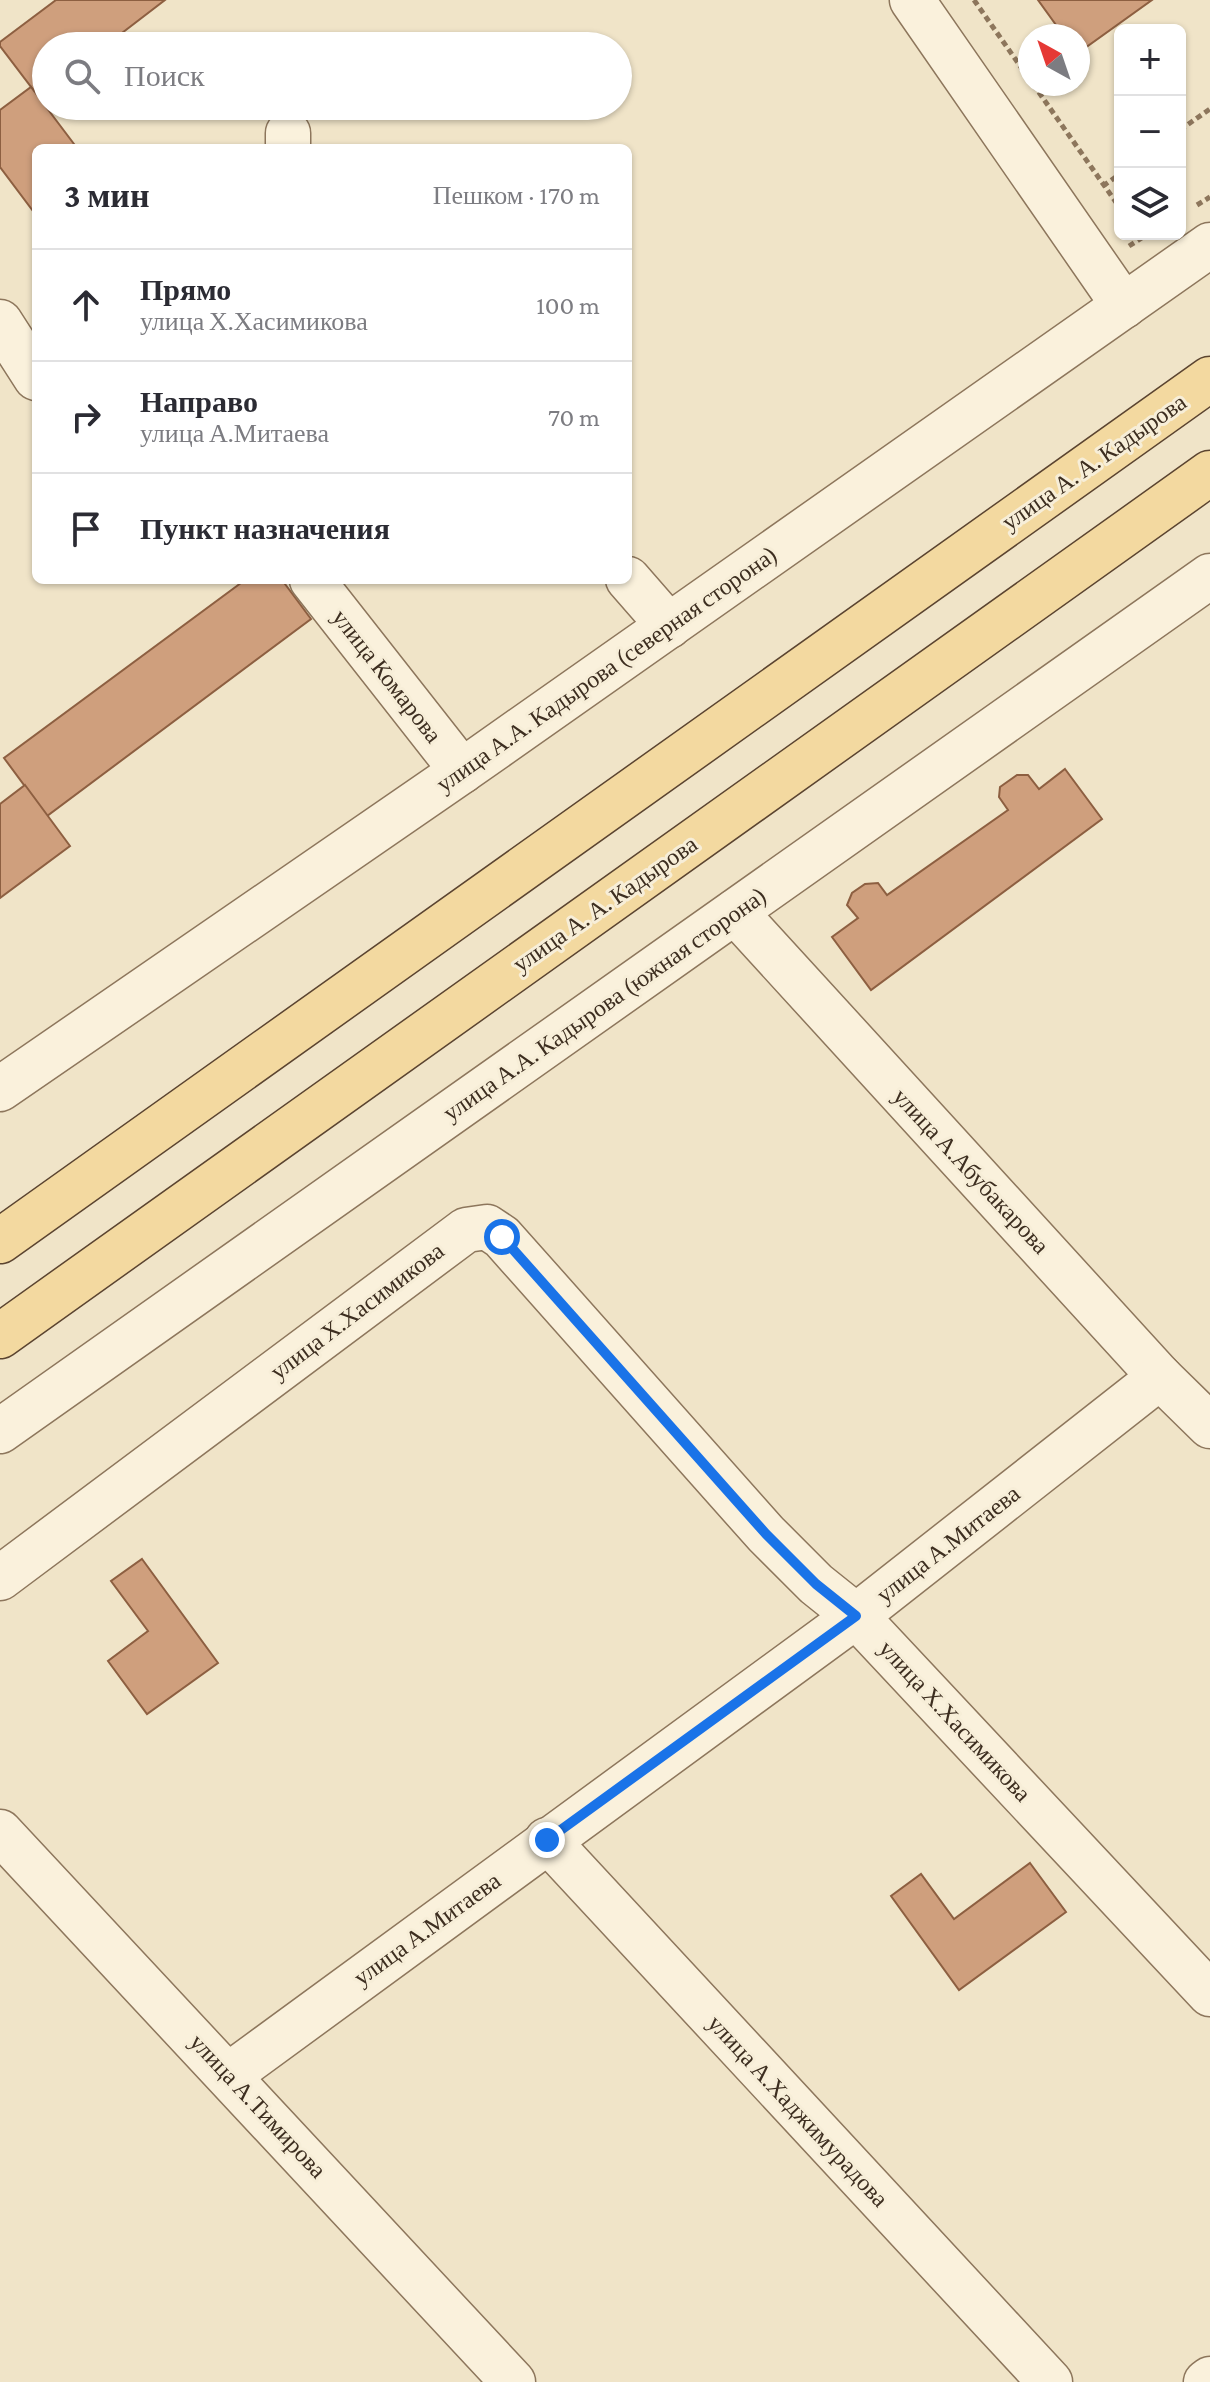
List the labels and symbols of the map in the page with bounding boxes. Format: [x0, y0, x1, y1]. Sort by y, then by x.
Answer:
north arrow [1018, 24, 1090, 96]
street label: улица А. А. Кадырова [996, 388, 1191, 535]
street label: улица А.А. Кадырова (северная сторона) [431, 540, 783, 798]
street label: улица Комарова [327, 604, 448, 748]
street label: улица А. А. Кадырова [507, 830, 702, 977]
street label: улица А.А. Кадырова (южная сторона) [438, 881, 772, 1127]
street label: улица А.Абубакарова [888, 1082, 1055, 1259]
route start [484, 1219, 520, 1255]
street label: улица Х.Хасимикова [265, 1236, 449, 1385]
street label: улица А.Митаева [871, 1479, 1025, 1608]
street label: улица Х.Хасимикова [874, 1635, 1037, 1807]
route end [529, 1822, 565, 1858]
street label: улица А.Митаева [348, 1866, 506, 1991]
street label: улица А.Хаджимурадова [703, 2009, 894, 2212]
street label: улица А.Тимирова [185, 2028, 332, 2184]

